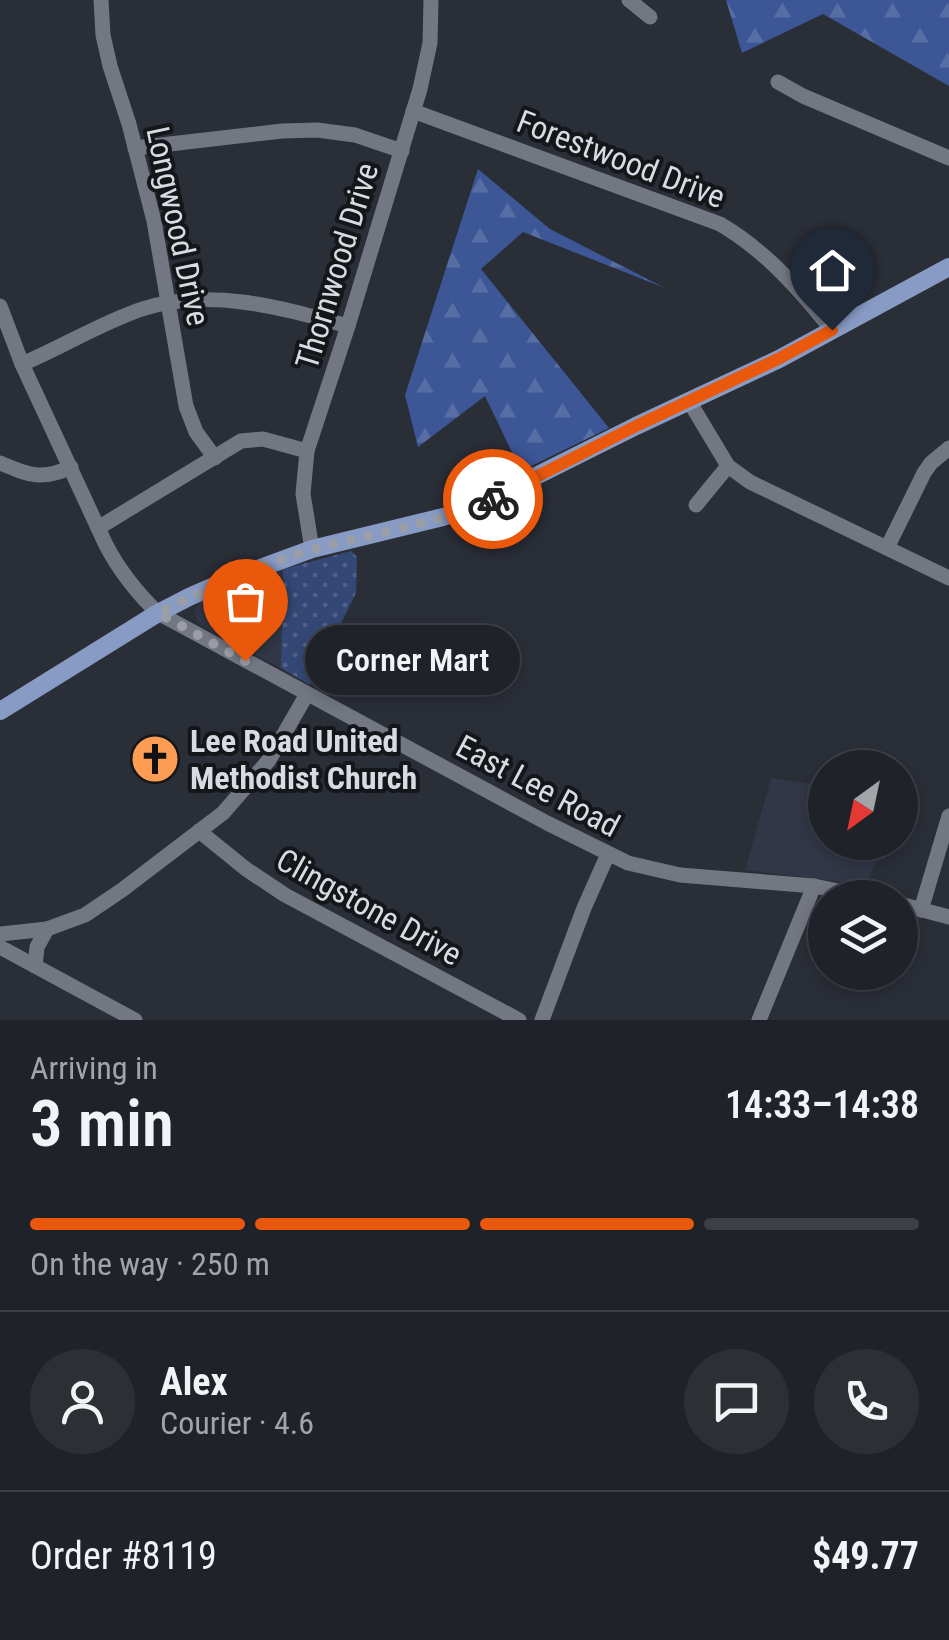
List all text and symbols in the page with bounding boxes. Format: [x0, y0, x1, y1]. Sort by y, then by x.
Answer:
street label: Forestwood Drive [512, 102, 730, 216]
street label: Longwood Drive [138, 123, 218, 329]
street label: Thornwood Drive [288, 158, 386, 374]
pin [790, 228, 875, 331]
icon: home [805, 243, 860, 298]
courier [443, 449, 543, 549]
icon: bike [466, 472, 521, 527]
pin [203, 559, 288, 662]
icon: bag [218, 574, 273, 629]
callout: Corner Mart [305, 626, 520, 696]
text: Corner Mart [336, 641, 489, 679]
place label: Lee Road United Methodist Church [190, 722, 417, 797]
street label: East Lee Road [450, 727, 626, 845]
church icon: Lee Road United Methodist Church [129, 733, 181, 785]
north arrow [808, 750, 918, 860]
map controls [808, 750, 918, 990]
street label: Clingstone Drive [270, 841, 468, 973]
button: layers [808, 880, 918, 990]
text: Arriving in [30, 1049, 158, 1087]
text: 14:33–14:38 [725, 1083, 919, 1127]
text: 3 min [30, 1086, 174, 1162]
text: On the way · 250 m [30, 1245, 270, 1283]
button: person [30, 1349, 135, 1454]
button: chat [684, 1349, 789, 1454]
button: phone [814, 1349, 919, 1454]
text: Alex [160, 1360, 228, 1404]
text: Courier · 4.6 [160, 1404, 314, 1442]
text: Order #8119 [30, 1534, 217, 1578]
text: $49.77 [812, 1534, 919, 1578]

